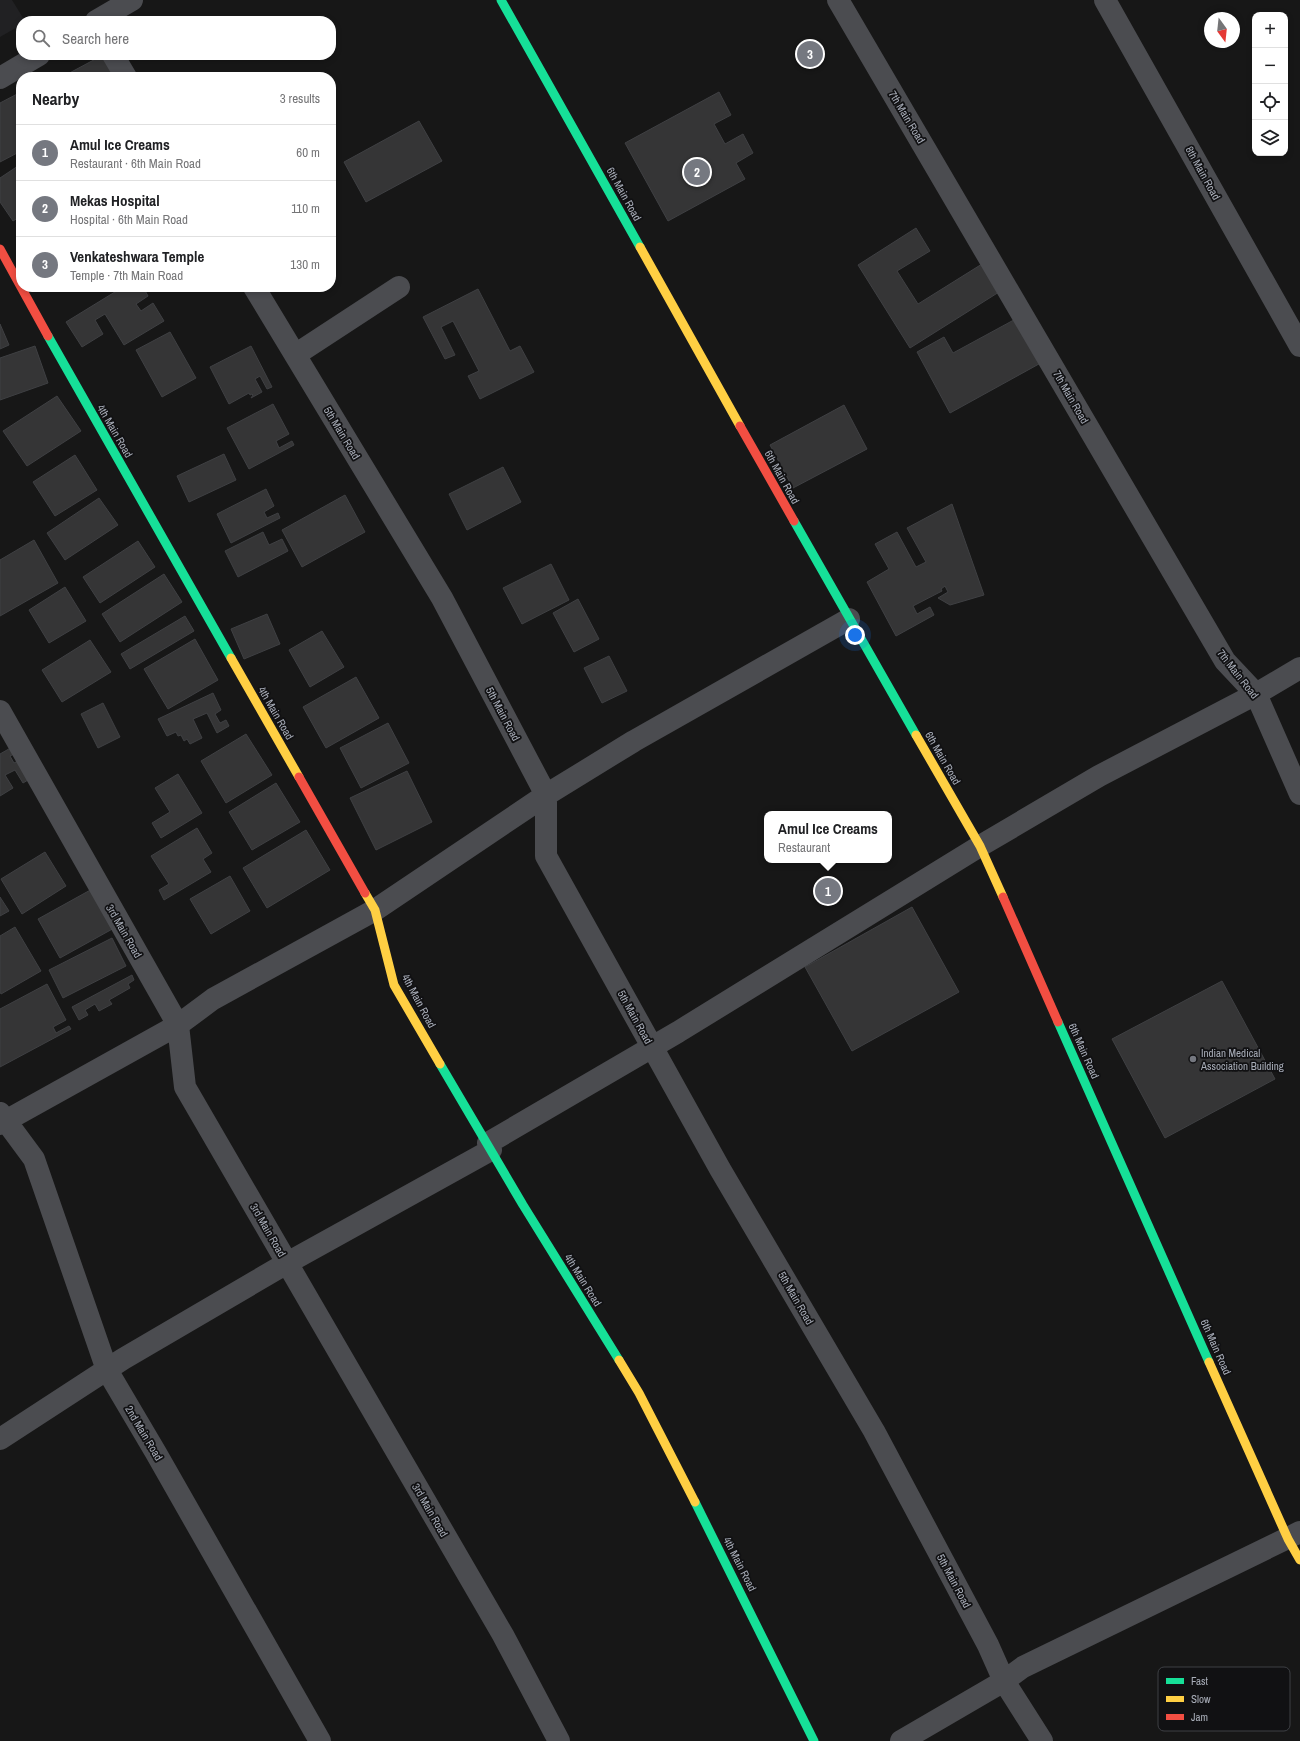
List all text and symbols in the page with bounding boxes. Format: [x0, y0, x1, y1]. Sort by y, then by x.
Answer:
north arrow [1204, 12, 1240, 48]
map controls [1252, 12, 1288, 156]
button: + [1252, 12, 1288, 48]
search box [16, 16, 336, 60]
icon: search [30, 27, 52, 49]
text: Search here [62, 28, 129, 49]
pin: 3 [797, 39, 823, 69]
button: − [1252, 48, 1288, 84]
button: locate [1252, 84, 1288, 120]
text: Nearby [32, 87, 79, 110]
street label: 7th Main Road [886, 88, 928, 146]
text: 3 results [280, 90, 320, 107]
button: layers [1252, 120, 1288, 156]
text: Amul Ice Creams [70, 134, 170, 155]
text: 1 [42, 144, 48, 161]
text: 60 m [296, 144, 320, 161]
street label: 8th Main Road [1183, 144, 1223, 202]
text: Restaurant · 6th Main Road [70, 155, 201, 172]
pin: 2 [684, 157, 710, 187]
street label: 6th Main Road [604, 165, 644, 223]
text: Mekas Hospital [70, 190, 160, 211]
text: 2 [42, 200, 48, 217]
text: 110 m [291, 200, 320, 217]
text: Hospital · 6th Main Road [70, 211, 188, 228]
text: Venkateshwara Temple [70, 246, 204, 267]
text: 3 [42, 256, 48, 273]
text: 130 m [290, 256, 320, 273]
text: Temple · 7th Main Road [70, 267, 183, 284]
street label: 7th Main Road [1050, 368, 1092, 426]
street label: 4th Main Road [94, 402, 136, 460]
street label: 5th Main Road [321, 404, 363, 462]
street label: 6th Main Road [762, 448, 802, 506]
your location [845, 625, 865, 645]
street label: 7th Main Road [1214, 646, 1262, 702]
street label: 4th Main Road [255, 684, 297, 742]
street label: 5th Main Road [483, 685, 523, 743]
street label: 6th Main Road [922, 729, 964, 787]
popup [764, 811, 892, 863]
text: Amul Ice Creams [778, 818, 878, 839]
text: Restaurant [778, 839, 830, 856]
pin: 1 [815, 876, 841, 906]
street label: 3rd Main Road [103, 902, 145, 960]
street label: 4th Main Road [399, 972, 439, 1030]
street label: 5th Main Road [615, 988, 655, 1046]
street label: 6th Main Road [1066, 1021, 1102, 1081]
place label: Indian Medical Association Building [1200, 1046, 1284, 1073]
marker: Indian Medical Association Building [1188, 1054, 1198, 1064]
street label: 3rd Main Road [247, 1201, 289, 1259]
street label: 4th Main Road [561, 1251, 605, 1309]
street label: 5th Main Road [775, 1269, 817, 1327]
street label: 6th Main Road [1198, 1317, 1234, 1377]
street label: 2nd Main Road [122, 1403, 166, 1463]
street label: 3rd Main Road [409, 1481, 451, 1539]
street label: 4th Main Road [720, 1534, 760, 1594]
street label: 5th Main Road [934, 1552, 974, 1610]
legend [1158, 1667, 1290, 1731]
text: Fast [1191, 1674, 1209, 1688]
text: Slow [1191, 1692, 1211, 1706]
text: Jam [1191, 1710, 1208, 1724]

